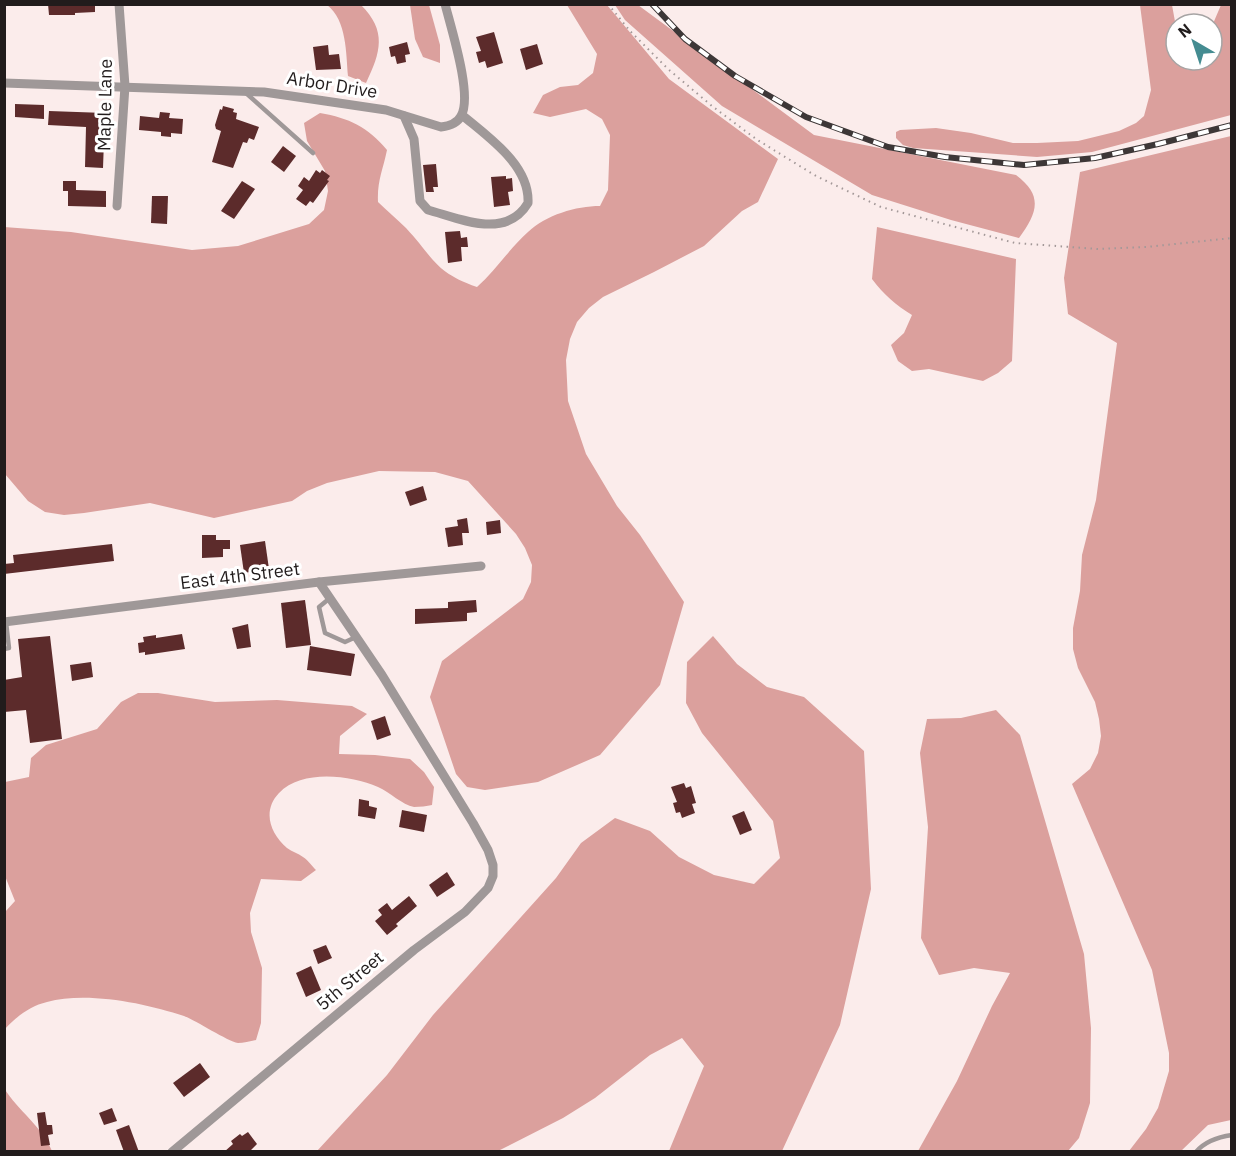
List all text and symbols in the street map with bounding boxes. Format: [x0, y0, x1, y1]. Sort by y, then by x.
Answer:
north arrow [1164, 12, 1224, 72]
text: N [1174, 19, 1195, 42]
street label: Maple Lane [92, 58, 117, 151]
street label: Arbor Drive [285, 66, 379, 103]
street label: East 4th Street [179, 557, 301, 594]
street label: 5th Street [311, 946, 388, 1015]

